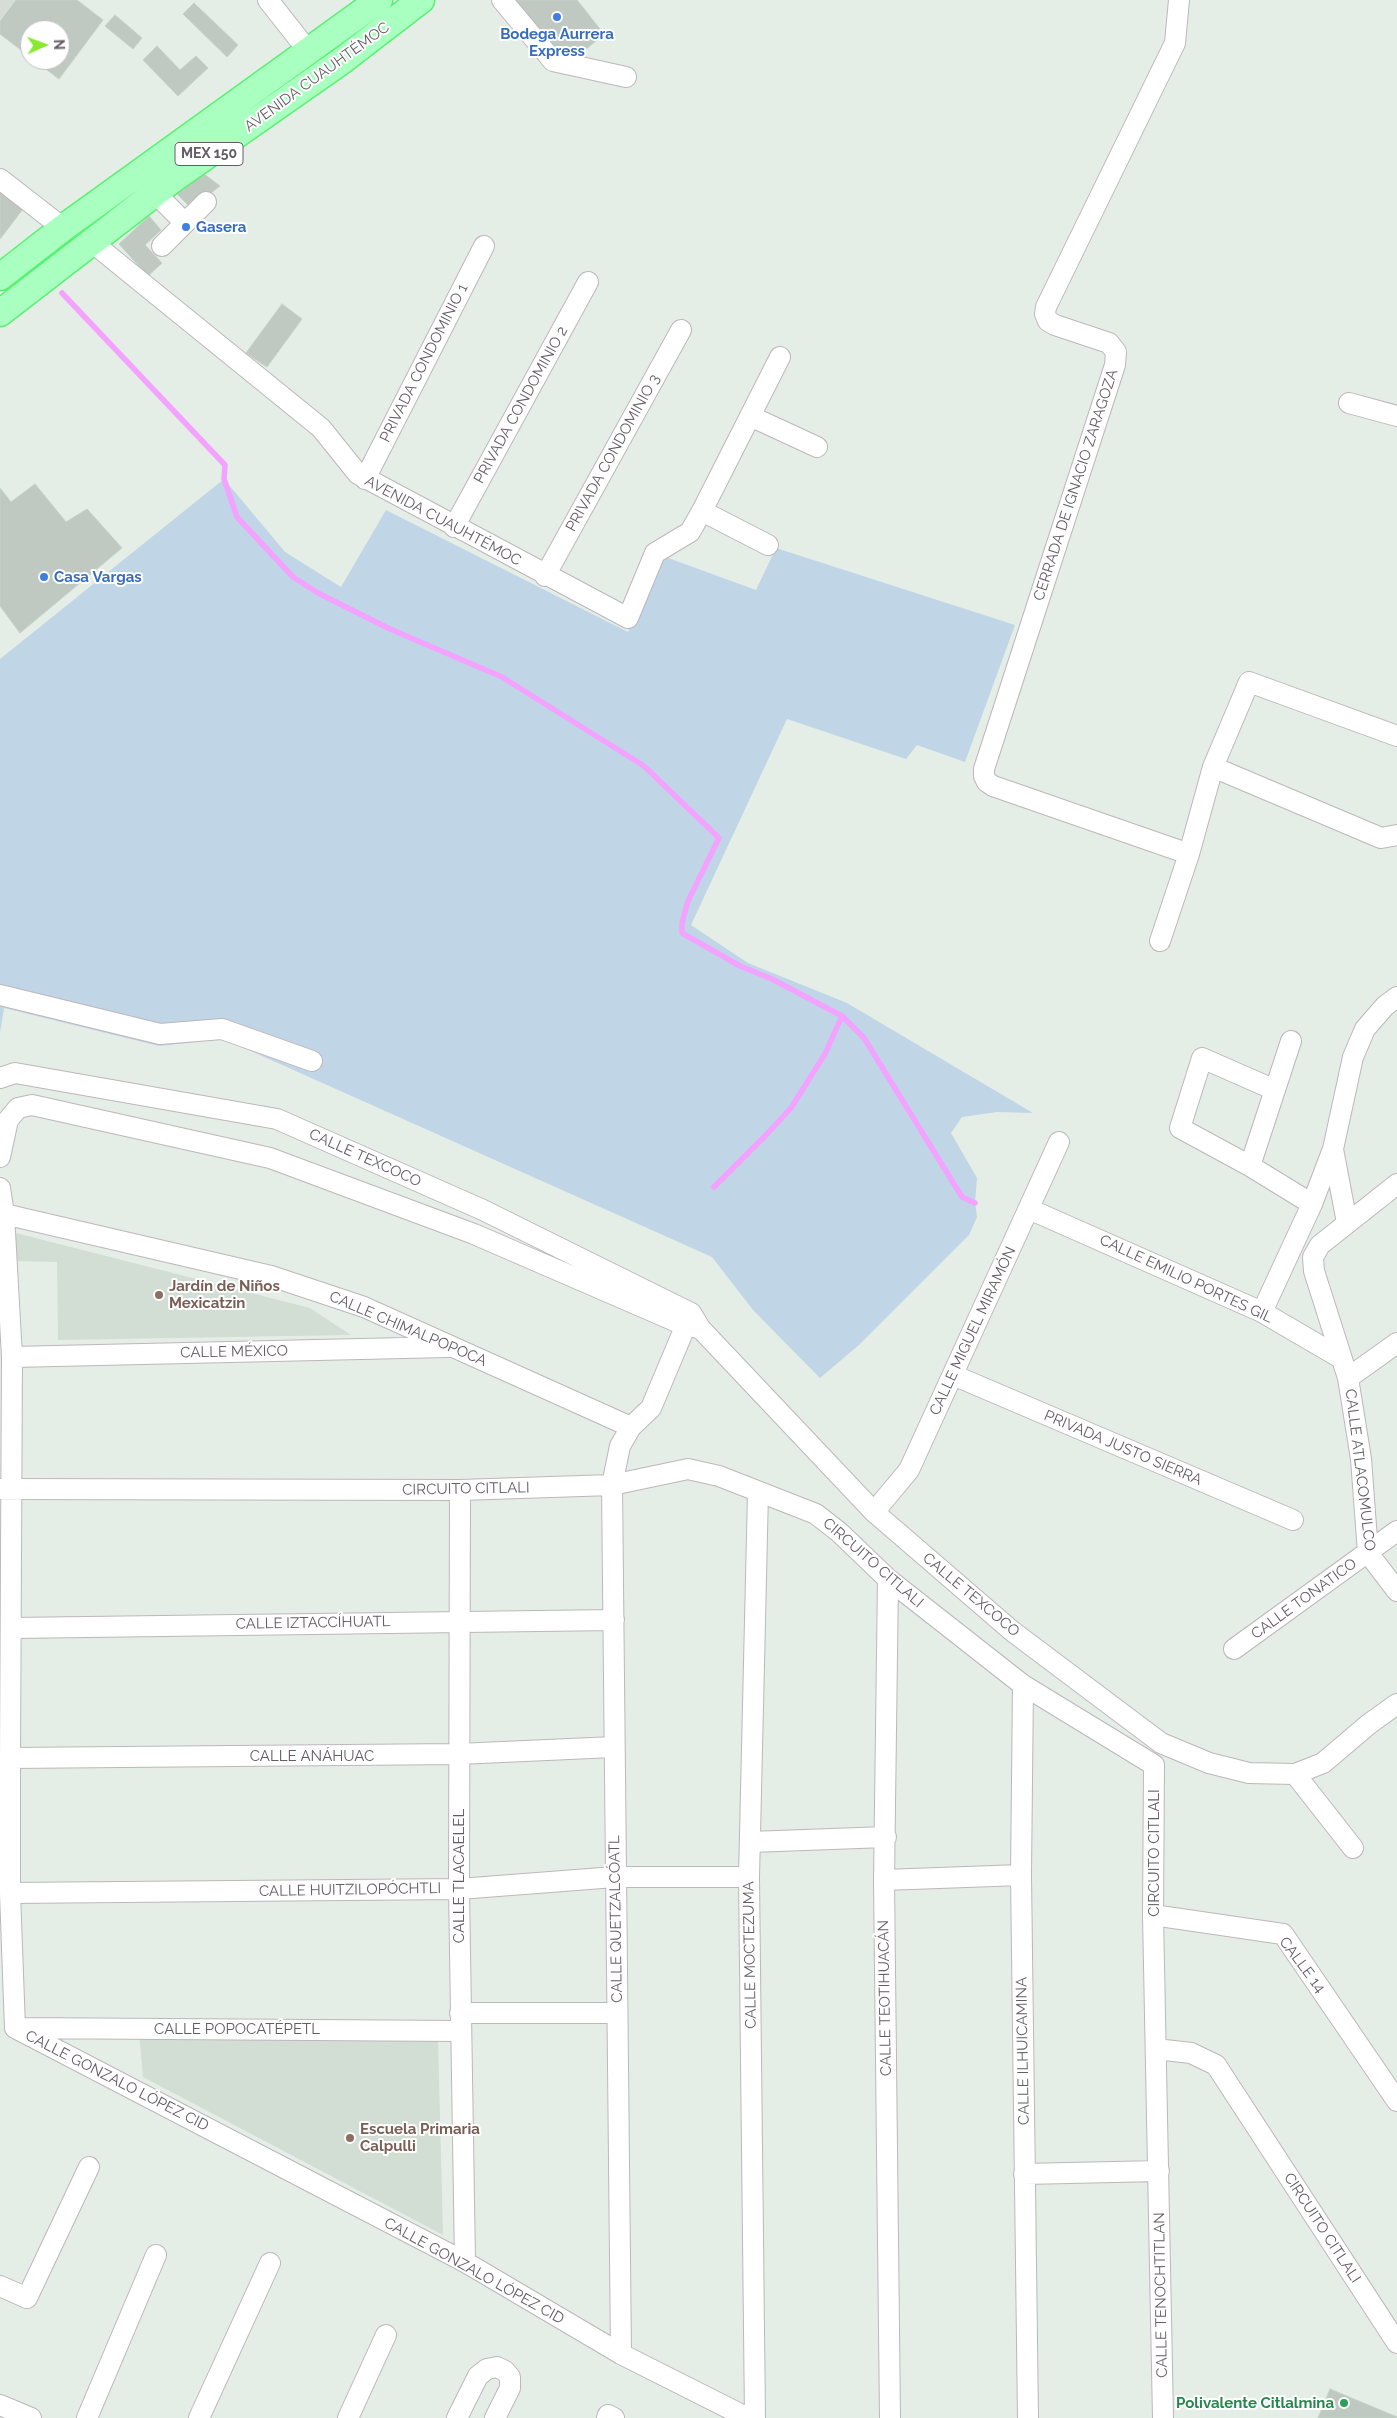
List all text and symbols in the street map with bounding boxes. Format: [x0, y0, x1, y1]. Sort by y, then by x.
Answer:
marker: Bodega Aurrera Express [551, 11, 563, 23]
street label: AVENIDA CUAUHTÉMOC [241, 18, 393, 136]
north arrow [20, 20, 70, 70]
place label: Bodega Aurrera Express [500, 25, 614, 60]
text: N [51, 39, 67, 50]
road number: MEX 150 [175, 142, 243, 166]
place label: Gasera [196, 218, 246, 236]
marker: Gasera [180, 221, 192, 233]
street label: PRIVADA CONDOMINIO 1 [376, 281, 472, 445]
street label: PRIVADA CONDOMINIO 2 [470, 323, 572, 487]
street label: CERRADA DE IGNACIO ZARAGOZA [1030, 367, 1122, 603]
street label: PRIVADA CONDOMINIO 3 [562, 371, 664, 535]
street label: AVENIDA CUAUHTÉMOC [362, 472, 524, 570]
place label: Casa Vargas [54, 568, 142, 586]
marker: Casa Vargas [38, 571, 50, 583]
street label: CALLE TEXCOCO [306, 1125, 424, 1191]
street label: CALLE EMILIO PORTES GIL [1097, 1231, 1275, 1327]
street label: CALLE MIGUEL MIRAMÓN [926, 1244, 1020, 1418]
place label: Jardín de Niños Mexicatzin [169, 1277, 280, 1312]
street label: CALLE CHIMALPOPOCA [327, 1288, 489, 1370]
marker: Jardín de Niños Mexicatzin [153, 1289, 165, 1301]
street label: CALLE MÉXICO [180, 1342, 288, 1362]
street label: CALLE ATLACOMULCO [1341, 1388, 1379, 1552]
street label: PRIVADA JUSTO SIERRA [1041, 1407, 1205, 1489]
street label: CIRCUITO CITLALI [402, 1479, 530, 1499]
street label: CIRCUITO CITLALI [819, 1514, 927, 1612]
street label: CALLE TEXCOCO [919, 1549, 1023, 1641]
street label: CALLE TONATICO [1248, 1555, 1360, 1643]
street label: CALLE IZTACCÍHUATL [235, 1613, 391, 1633]
street label: CALLE ANÁHUAC [250, 1747, 374, 1765]
street label: CIRCUITO CITLALI [1145, 1789, 1163, 1917]
street label: CALLE TLACAELEL [450, 1809, 468, 1943]
street label: CALLE QUETZALCÓATL [606, 1835, 626, 2003]
street label: CALLE HUITZILOPÓCHTLI [259, 1879, 441, 1901]
street label: CALLE MOCTEZUMA [740, 1881, 760, 2029]
street label: CALLE TEOTIHUACÁN [875, 1920, 895, 2076]
street label: CALLE 14 [1275, 1933, 1329, 1997]
street label: CALLE ILHUICAMINA [1013, 1977, 1033, 2125]
street label: CALLE POPOCATÉPETL [154, 2020, 320, 2038]
street label: CALLE GONZALO LÓPEZ CID [22, 2027, 212, 2135]
place label: Escuela Primaria Calpulli [360, 2120, 480, 2155]
marker: Escuela Primaria Calpulli [344, 2132, 356, 2144]
street label: CIRCUITO CITLALI [1280, 2170, 1364, 2286]
street label: CALLE TENOCHTITLAN [1151, 2212, 1171, 2378]
street label: CALLE GONZALO LÓPEZ CID [381, 2214, 567, 2328]
place label: Polivalente Citlalmina [1176, 2394, 1334, 2412]
marker: Polivalente Citlalmina [1338, 2397, 1350, 2409]

